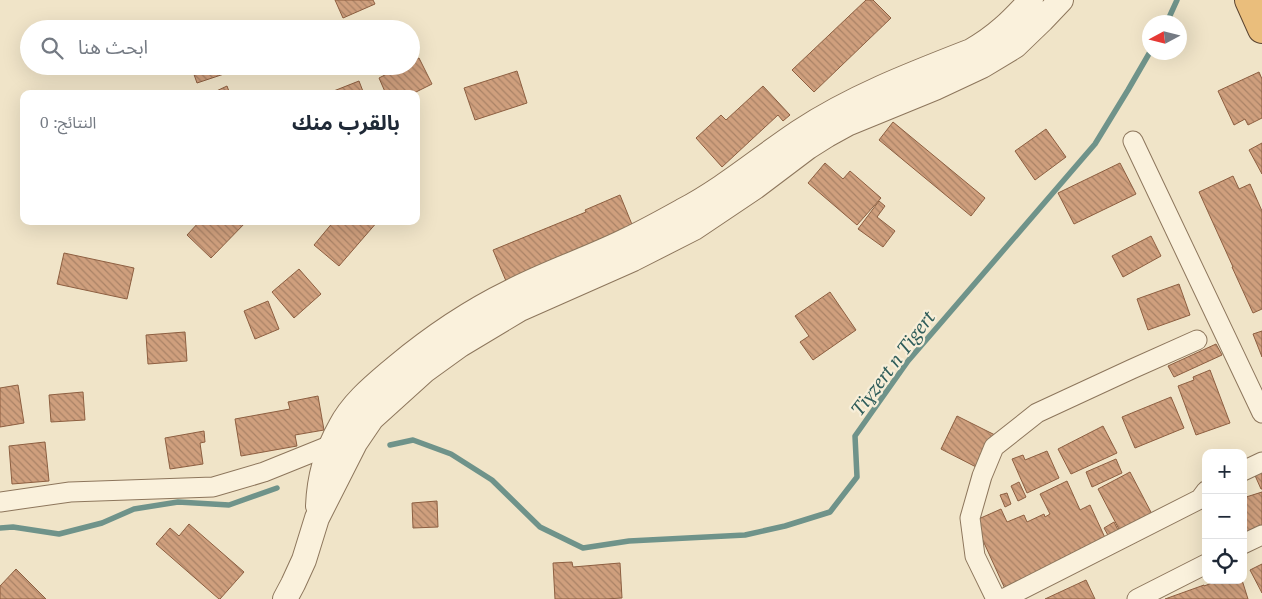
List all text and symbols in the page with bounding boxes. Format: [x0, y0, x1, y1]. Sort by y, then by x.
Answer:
north arrow [1142, 15, 1187, 60]
search box [20, 20, 420, 75]
icon: search [38, 34, 66, 62]
text: ابحث هنا [78, 34, 148, 59]
text: بالقرب منك [292, 108, 400, 136]
text: النتائج: 0 [40, 111, 96, 133]
water label: Tiɣzert n Tigert [844, 305, 940, 421]
map controls [1202, 449, 1247, 584]
button: + [1202, 449, 1247, 494]
button: − [1202, 494, 1247, 539]
button: locate [1202, 539, 1247, 584]

